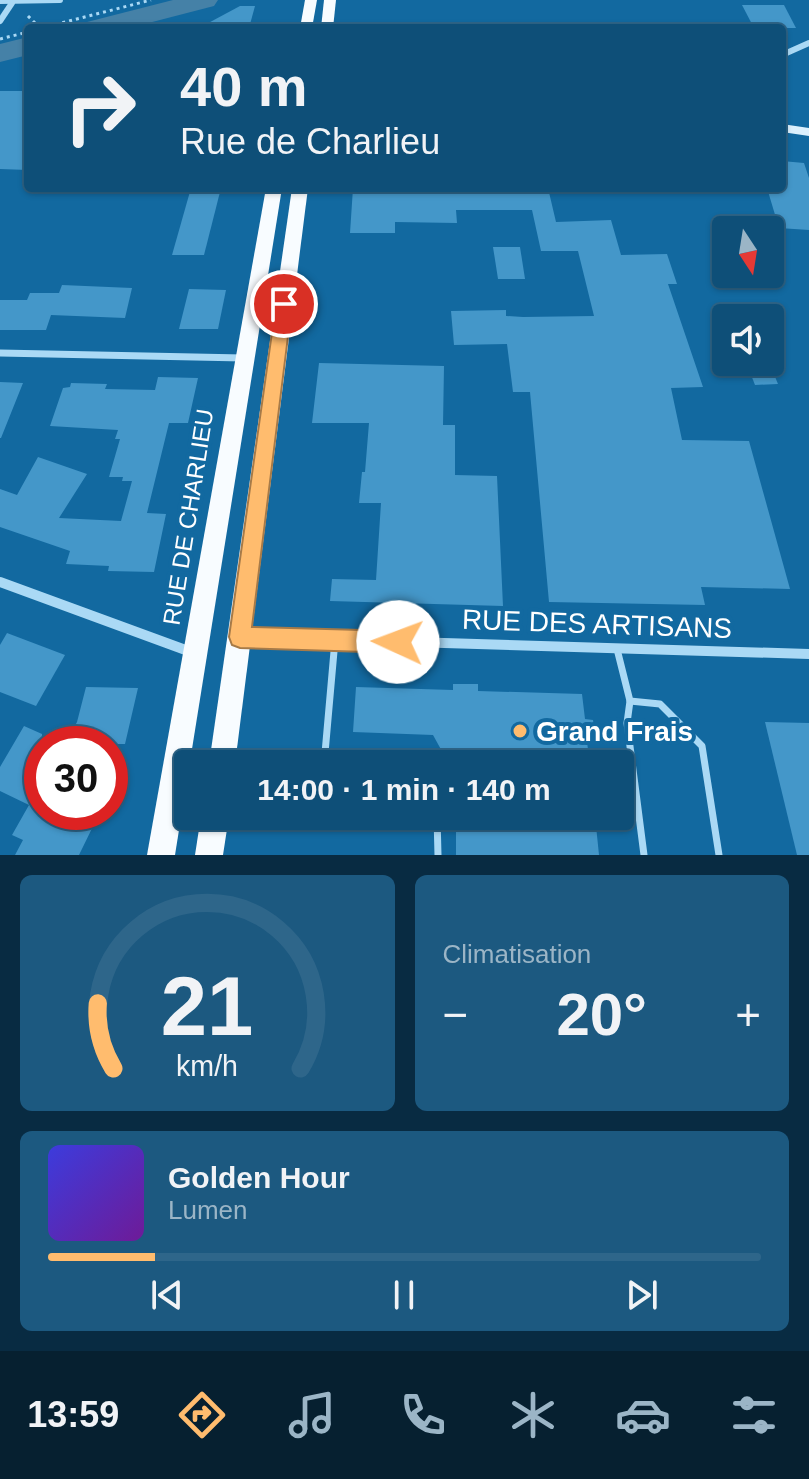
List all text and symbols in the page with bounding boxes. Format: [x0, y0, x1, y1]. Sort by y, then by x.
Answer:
text: 40 m [180, 55, 308, 118]
icon: right [48, 56, 152, 160]
text: Rue de Charlieu [180, 121, 440, 162]
north arrow [712, 216, 784, 288]
map controls [712, 216, 784, 376]
pin [250, 270, 318, 338]
icon: arrive [262, 282, 306, 326]
button: sound [712, 304, 784, 376]
street label: RUE DE CHARLIEU [158, 407, 218, 627]
position arrow [356, 600, 440, 684]
street label: RUE DES ARTISANS [461, 604, 733, 644]
place label: Grand Frais [536, 716, 693, 747]
marker: Grand Frais [511, 722, 529, 740]
speed limit sign: 30 [24, 726, 128, 830]
text: 14:00 · 1 min · 140 m [257, 773, 551, 806]
text: Climatisation [443, 939, 591, 969]
text: 21 [161, 960, 254, 1053]
text: 20° [556, 981, 647, 1048]
text: − [443, 990, 468, 1039]
text: + [735, 990, 761, 1039]
text: km/h [176, 1050, 238, 1082]
text: Golden Hour [168, 1161, 350, 1194]
text: Lumen [168, 1195, 248, 1225]
icon: previous [145, 1273, 189, 1317]
icon: pause [382, 1273, 426, 1317]
icon: next [620, 1273, 664, 1317]
icon: directions [174, 1387, 230, 1443]
icon: music [284, 1387, 340, 1443]
icon: phone [395, 1387, 451, 1443]
icon: climate [505, 1387, 561, 1443]
icon: car [615, 1387, 671, 1443]
icon: filters [726, 1387, 782, 1443]
text: 13:59 [27, 1394, 119, 1435]

